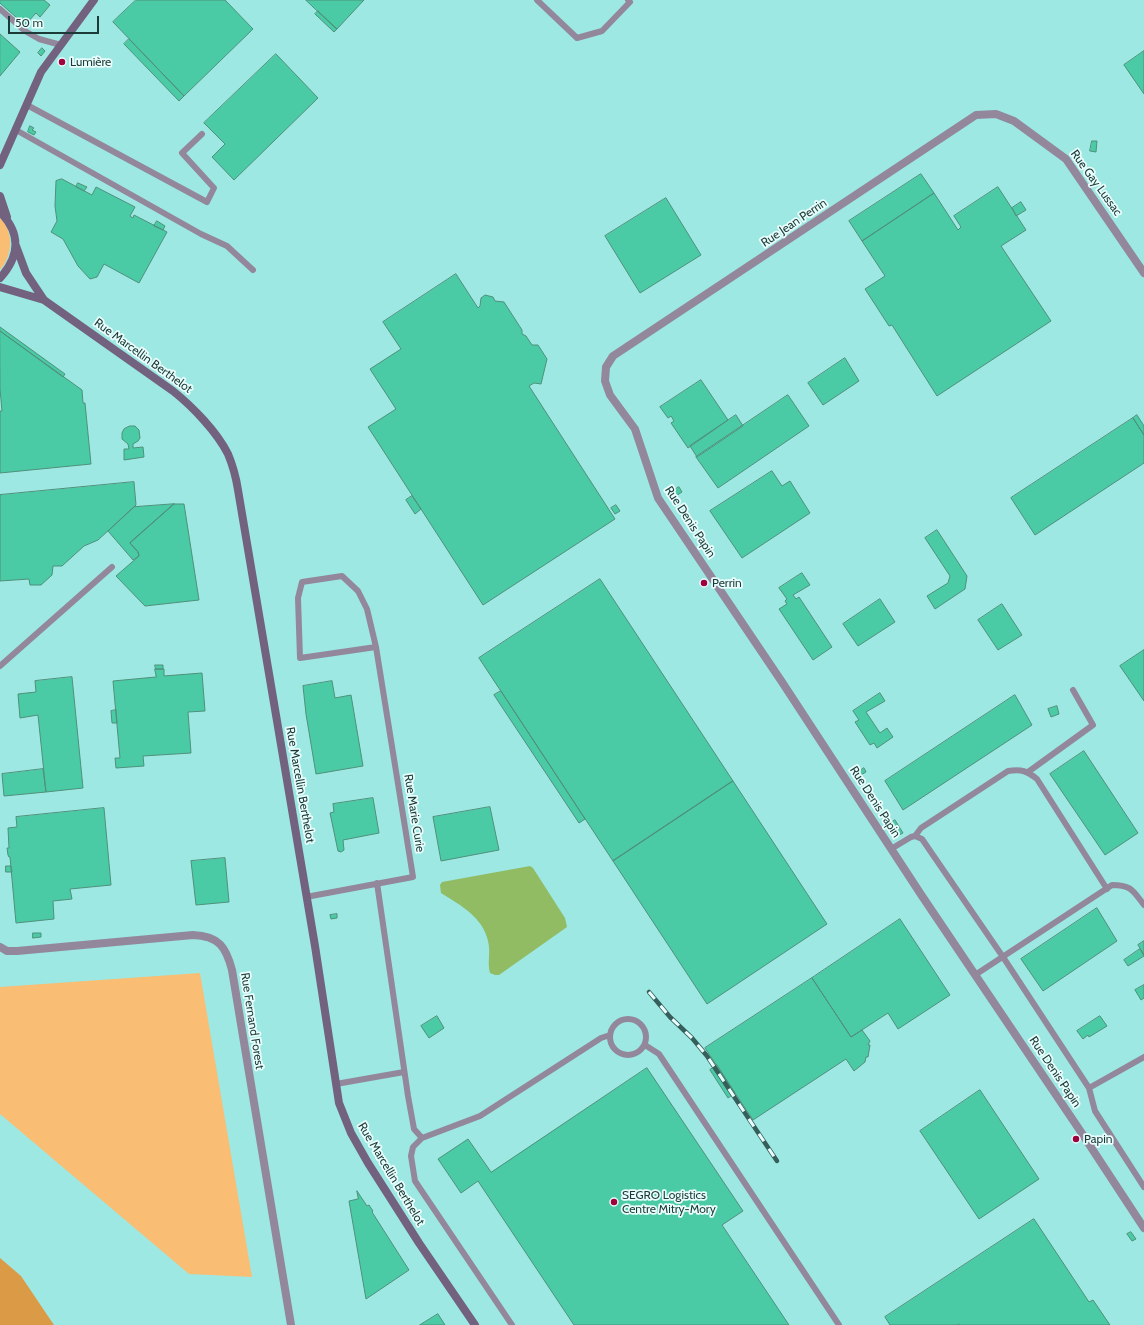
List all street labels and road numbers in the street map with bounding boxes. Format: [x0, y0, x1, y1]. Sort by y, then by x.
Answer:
street label: Rue Gay Lussac [1067, 147, 1125, 219]
street label: Rue Jean Perrin [758, 196, 830, 250]
street label: Rue Marcellin Berthelot [91, 316, 195, 396]
street label: Rue Denis Papin [662, 484, 718, 560]
street label: Rue Marcellin Berthelot [283, 726, 317, 844]
street label: Rue Denis Papin [847, 764, 903, 840]
street label: Rue Marie Curie [401, 773, 427, 853]
street label: Rue Fernand Forest [237, 972, 267, 1070]
street label: Rue Denis Papin [1026, 1034, 1084, 1110]
street label: Rue Marcellin Berthelot [355, 1120, 427, 1228]

